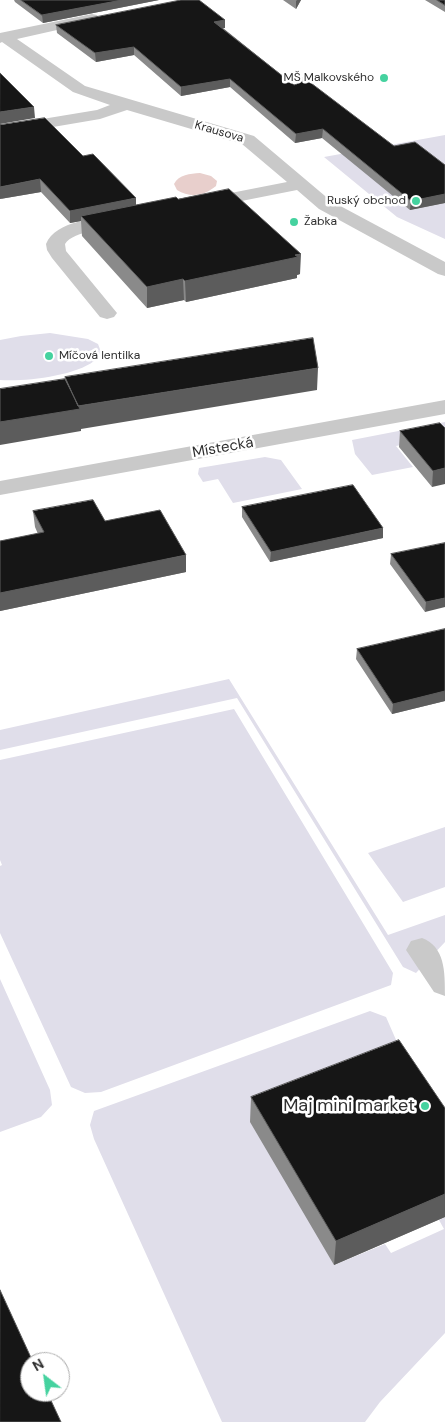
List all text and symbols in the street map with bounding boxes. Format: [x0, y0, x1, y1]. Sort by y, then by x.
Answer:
place label: MŠ Malkovského [284, 71, 374, 85]
marker: MŠ Malkovského [378, 72, 390, 84]
street label: Krausova [193, 118, 245, 146]
place label: Ruský obchod [327, 194, 406, 208]
marker: Ruský obchod [410, 195, 422, 207]
place label: Žabka [304, 215, 337, 229]
marker: Žabka [288, 216, 300, 228]
place label: Míčová lentilka [59, 349, 140, 363]
marker: Míčová lentilka [43, 350, 55, 362]
street label: Místecká [191, 434, 255, 462]
place label: Maj mini market [283, 1095, 415, 1117]
marker: Maj mini market [419, 1100, 431, 1112]
north arrow [20, 1352, 70, 1402]
text: N [29, 1355, 47, 1375]

